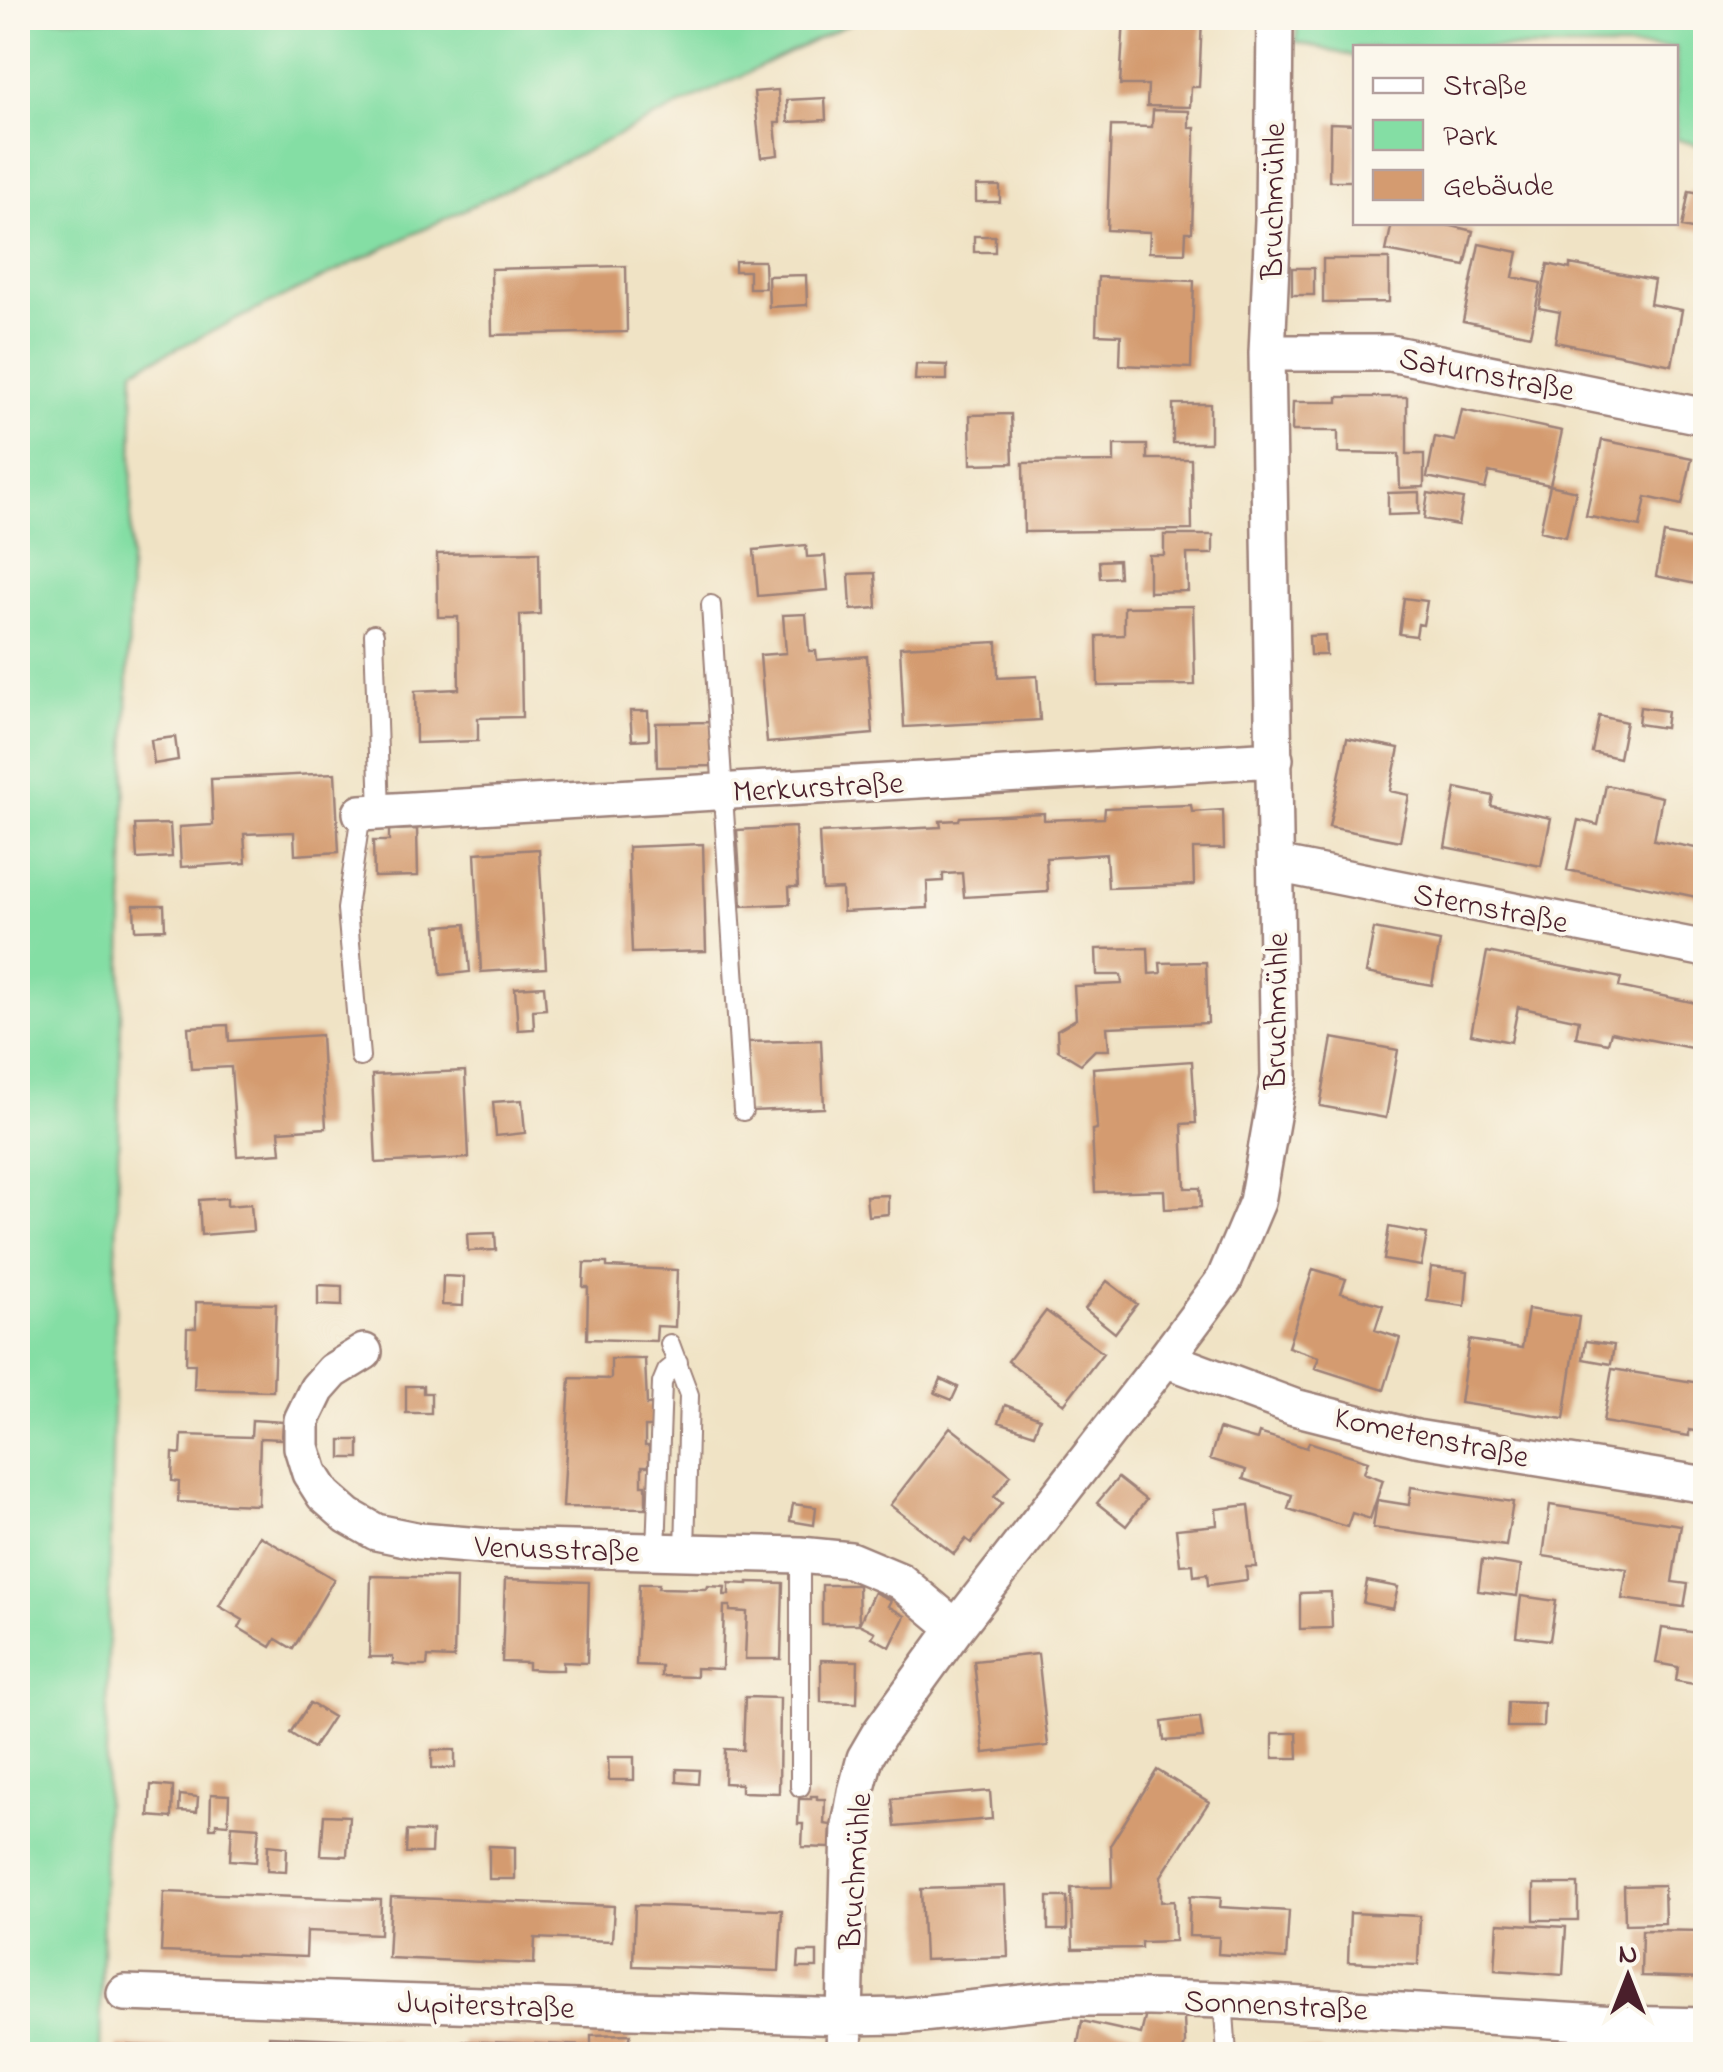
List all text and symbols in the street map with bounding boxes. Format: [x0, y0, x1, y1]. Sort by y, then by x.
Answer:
legend [1353, 45, 1678, 225]
text: Straße [1443, 66, 1528, 110]
text: Park [1443, 116, 1498, 160]
street label: Bruchmühle [1251, 121, 1300, 281]
text: Gebäude [1443, 166, 1554, 210]
street label: Saturnstraße [1395, 336, 1579, 417]
street label: Merkurstraße [732, 762, 906, 817]
street label: Sternstraße [1409, 872, 1572, 949]
street label: Bruchmühle [1254, 931, 1303, 1091]
street label: Kometenstraße [1330, 1396, 1533, 1483]
street label: Venusstraße [473, 1525, 641, 1578]
street label: Bruchmühle [829, 1791, 886, 1952]
north arrow [1578, 1927, 1678, 2027]
text: N [1619, 1935, 1637, 1976]
street label: Sonnenstraße [1183, 1979, 1370, 2036]
street label: Jupiterstraße [396, 1981, 576, 2034]

